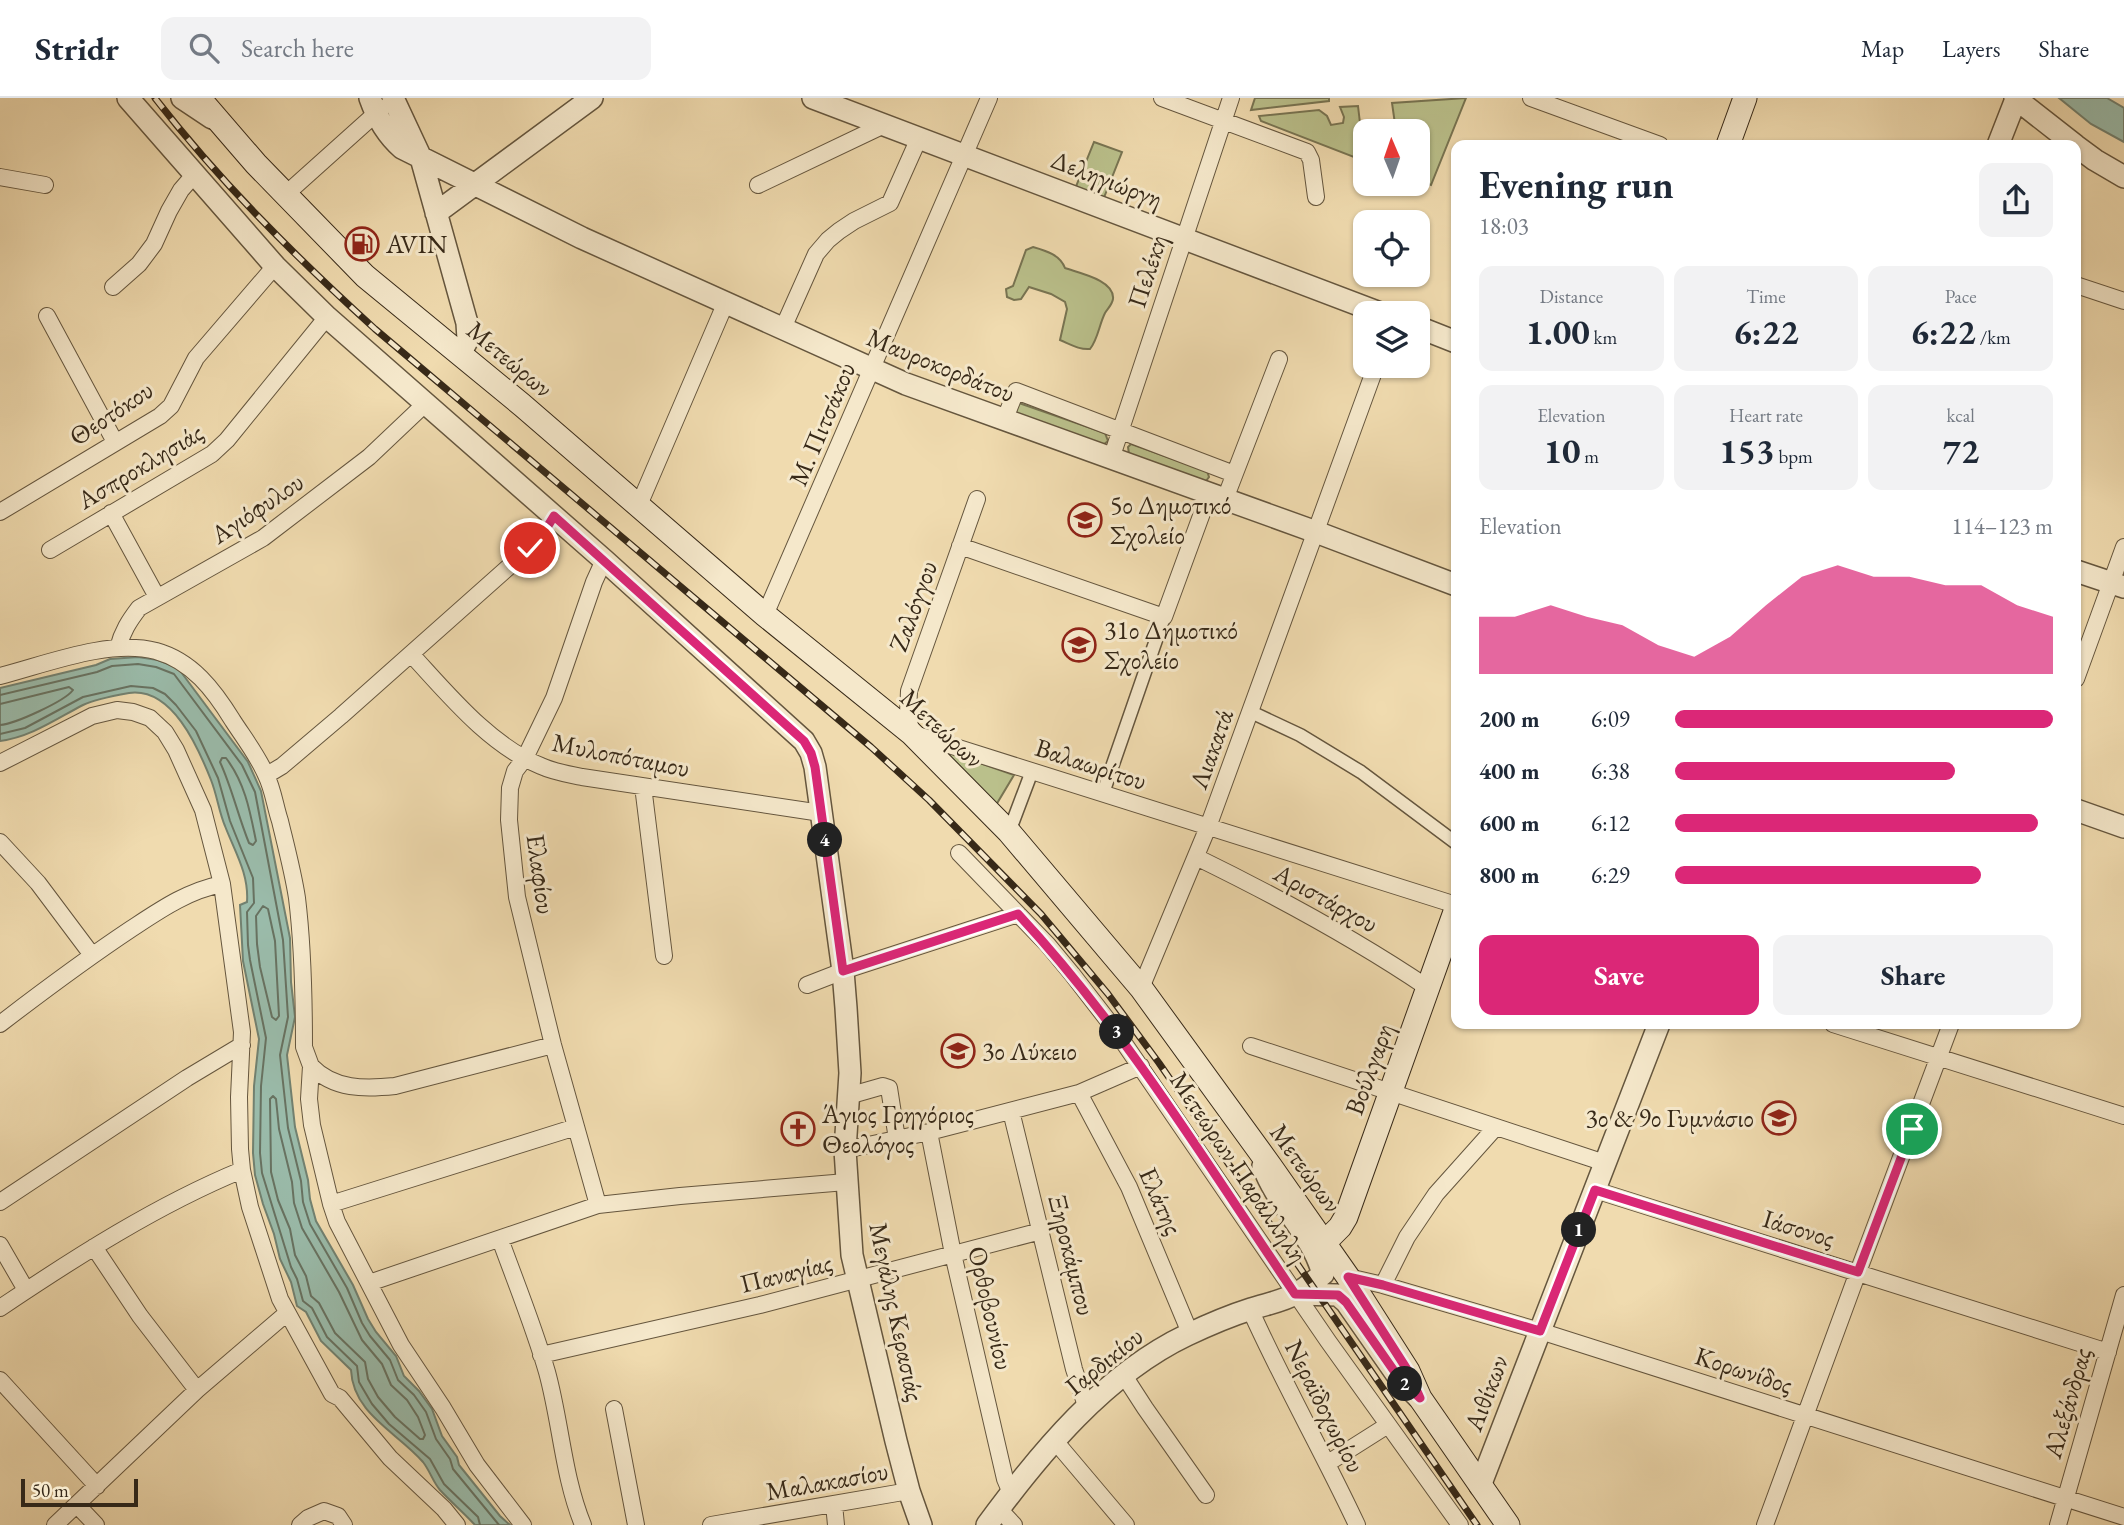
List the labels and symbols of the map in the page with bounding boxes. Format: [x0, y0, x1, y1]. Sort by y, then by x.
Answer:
north arrow [1353, 119, 1430, 196]
street label: Δεληγιώργη [1046, 142, 1168, 216]
fuel station icon: AVIN [343, 225, 381, 263]
place label: AVIN [385, 227, 448, 261]
street label: Πελέκη [1119, 230, 1175, 312]
street label: Μετεώρων [460, 313, 560, 405]
street label: Μαυροκορδάτου [862, 320, 1020, 410]
street label: Μ. Πιτσάκου [781, 357, 863, 491]
street label: Θεοτόκου [62, 373, 160, 453]
street label: Ασπροκλησιάς [70, 415, 209, 517]
street label: Αγιόφυλου [203, 465, 310, 552]
place label: 5ο Δημοτικό Σχολείο [1110, 488, 1231, 552]
school or university icon: 5ο Δημοτικό Σχολείο [1066, 501, 1104, 539]
pin [500, 518, 560, 578]
street label: Ζαλόγγου [881, 556, 945, 656]
place label: 31ο Δημοτικό Σχολείο [1104, 613, 1238, 677]
school or university icon: 31ο Δημοτικό Σχολείο [1060, 626, 1098, 664]
street label: Μετεώρων [893, 681, 991, 775]
street label: Λιακατά [1181, 704, 1241, 794]
street label: Μυλοπόταμου [549, 725, 693, 785]
street label: Βαλαωρίτου [1031, 730, 1151, 798]
pin: 4 [808, 822, 842, 858]
street label: Ελαφίου [519, 832, 563, 916]
street label: Αριστάρχου [1267, 855, 1384, 941]
pin: 3 [1100, 1014, 1134, 1049]
street label: Βούλγαρη [1337, 1018, 1401, 1120]
school or university icon: 3ο Λύκειο [939, 1032, 977, 1070]
place label: 3ο Λύκειο [982, 1034, 1077, 1068]
street label: Μετεώρων Παράλληλη [1163, 1065, 1315, 1269]
place label: Άγιος Γρηγόριος Θεολόγος [821, 1097, 974, 1161]
school or university icon: 3ο & 9ο Γυμνάσιο [1760, 1099, 1798, 1137]
pin [1882, 1099, 1942, 1159]
place label: 3ο & 9ο Γυμνάσιο [1586, 1101, 1754, 1135]
church icon: Άγιος Γρηγόριος Θεολόγος [779, 1110, 817, 1148]
street label: Μετεώρων [1263, 1117, 1349, 1219]
street label: Ελάτης [1131, 1162, 1191, 1240]
street label: Ξηροκάμπου [1041, 1191, 1103, 1319]
street label: Ιάσονος [1759, 1201, 1839, 1255]
pin: 1 [1562, 1212, 1596, 1248]
street label: Μεγάλης Κερασιάς [861, 1219, 933, 1405]
street label: Ορθοβουνίου [960, 1243, 1022, 1373]
street label: Παναγίας [736, 1245, 836, 1301]
street label: Γαρδικίου [1058, 1319, 1150, 1403]
street label: Νεραϊδοχωρίου [1277, 1334, 1373, 1478]
street label: Κορωνίδος [1691, 1338, 1797, 1402]
street label: Αλεξάνδρας [2035, 1344, 2099, 1463]
street label: Αιθίκων [1456, 1350, 1516, 1437]
pin: 2 [1388, 1366, 1422, 1402]
street label: Μαλακασίου [763, 1454, 891, 1508]
scale bar [21, 1476, 138, 1508]

